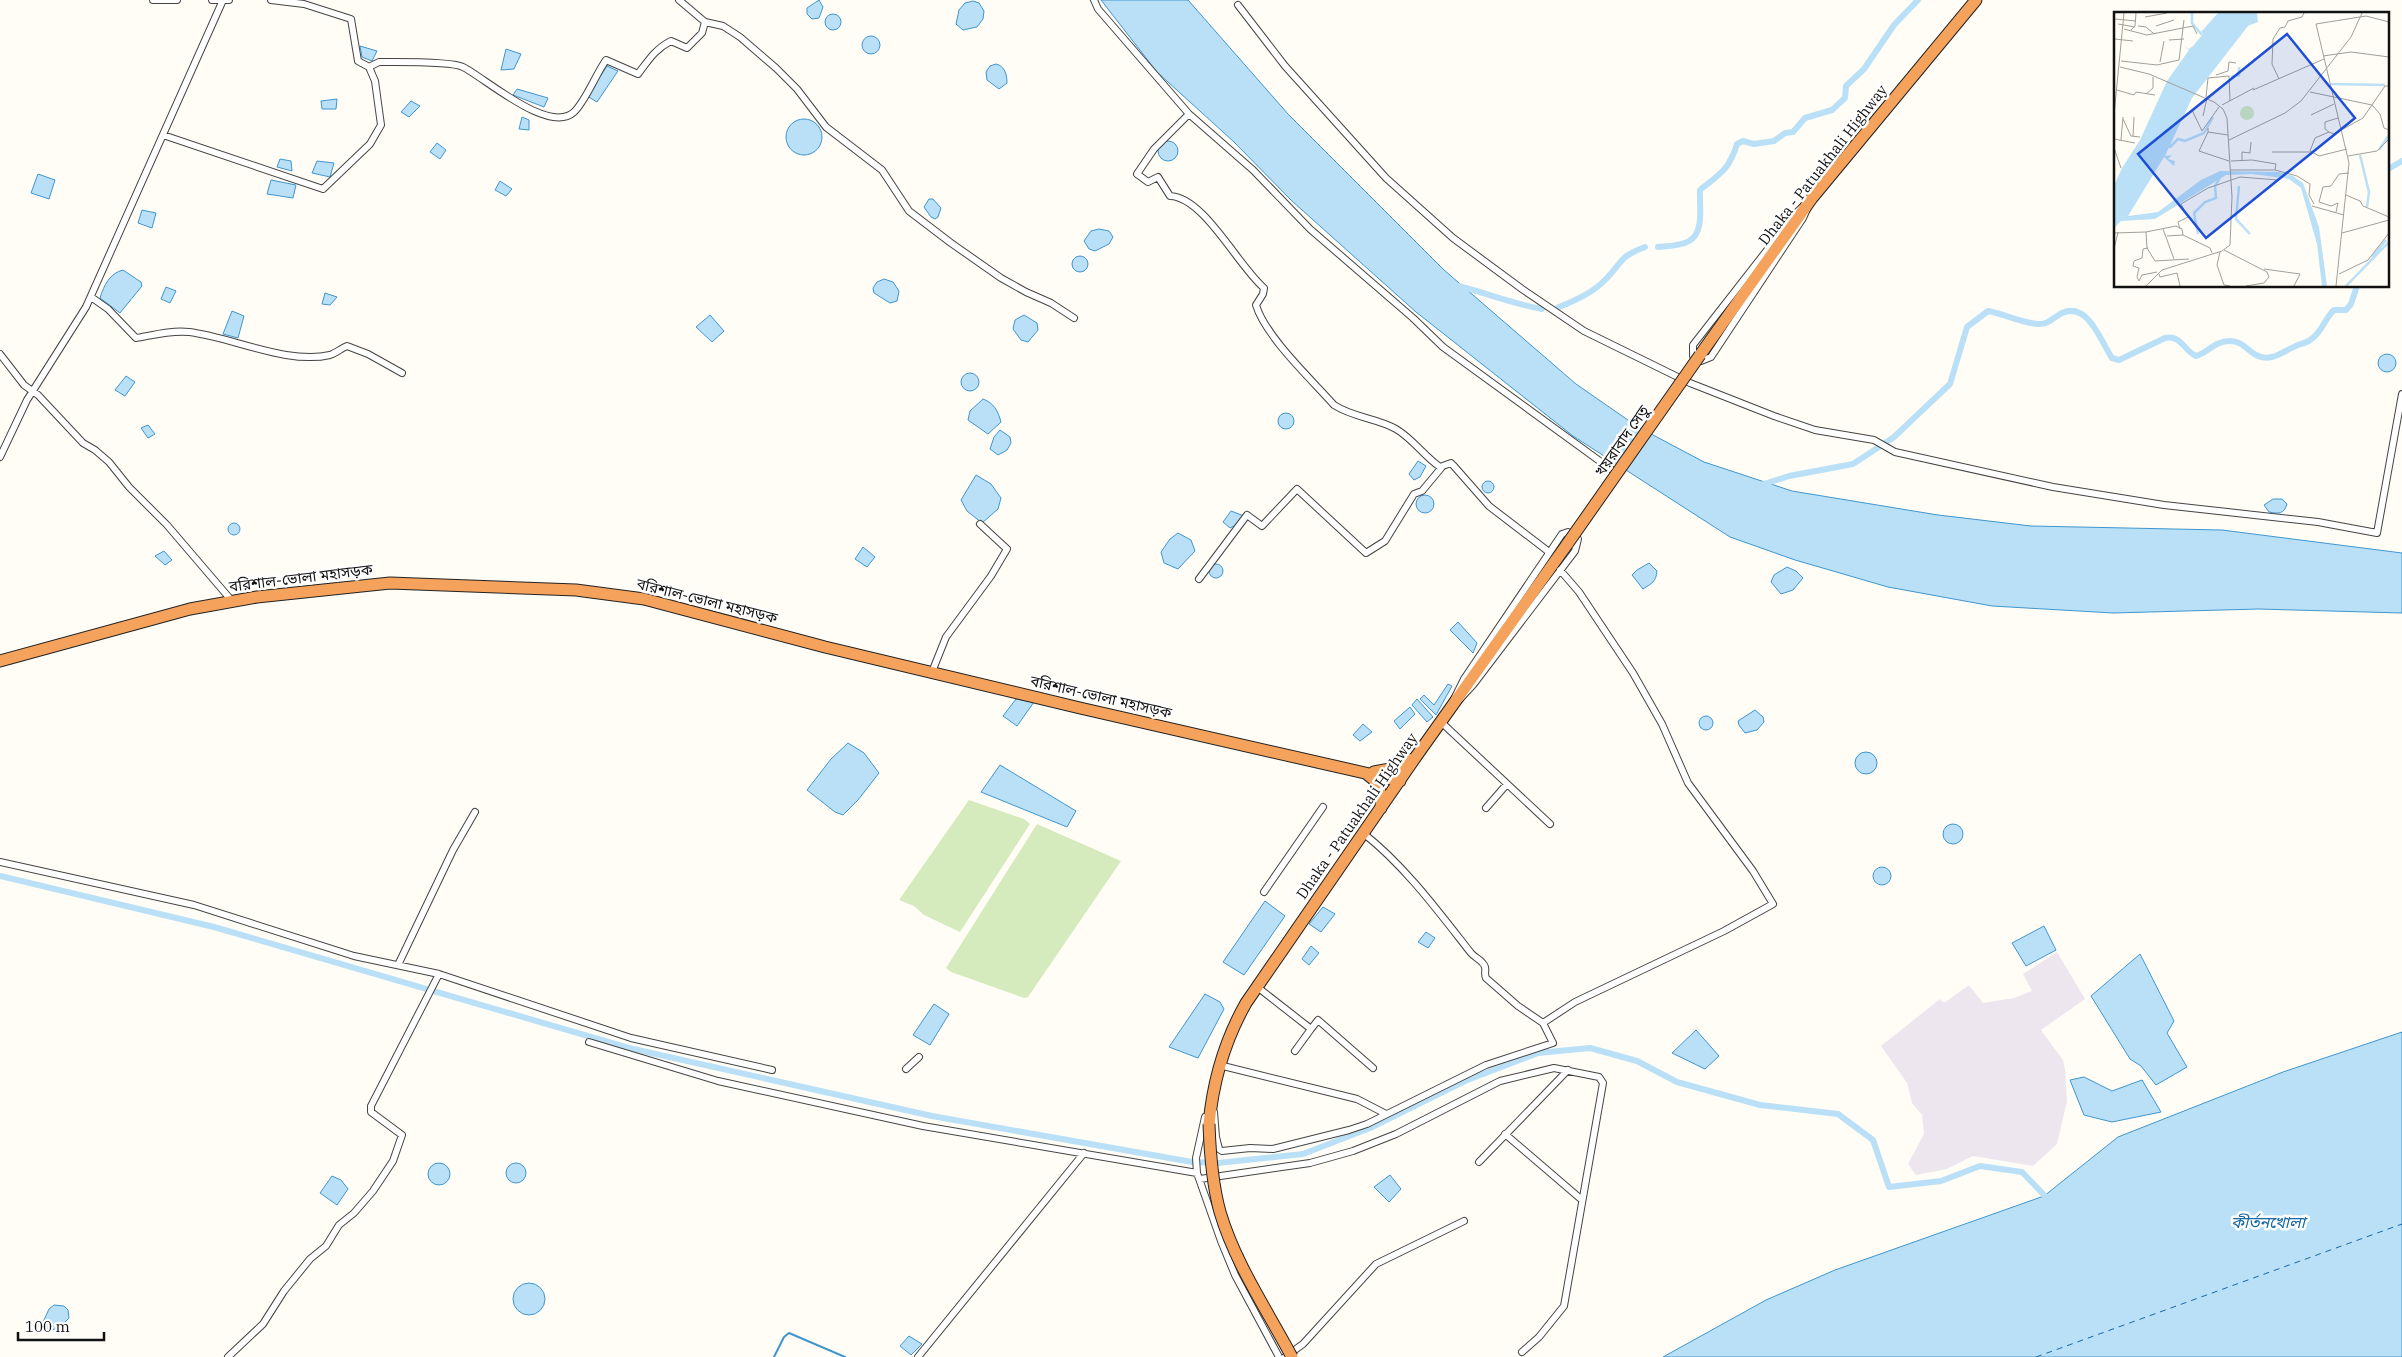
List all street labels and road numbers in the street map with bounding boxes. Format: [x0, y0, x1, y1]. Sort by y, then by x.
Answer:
street label: Dhaka - Patuakhali Highway [1754, 81, 1891, 249]
street label: খয়রাবাদ সেতু [1590, 401, 1653, 480]
street label: বরিশাল-ভোলা মহাসড়ক [227, 559, 375, 596]
street label: বরিশাল-ভোলা মহাসড়ক [634, 574, 780, 627]
street label: বরিশাল-ভোলা মহাসড়ক [1028, 671, 1175, 722]
street label: Dhaka - Patuakhali Highway [1292, 729, 1421, 902]

